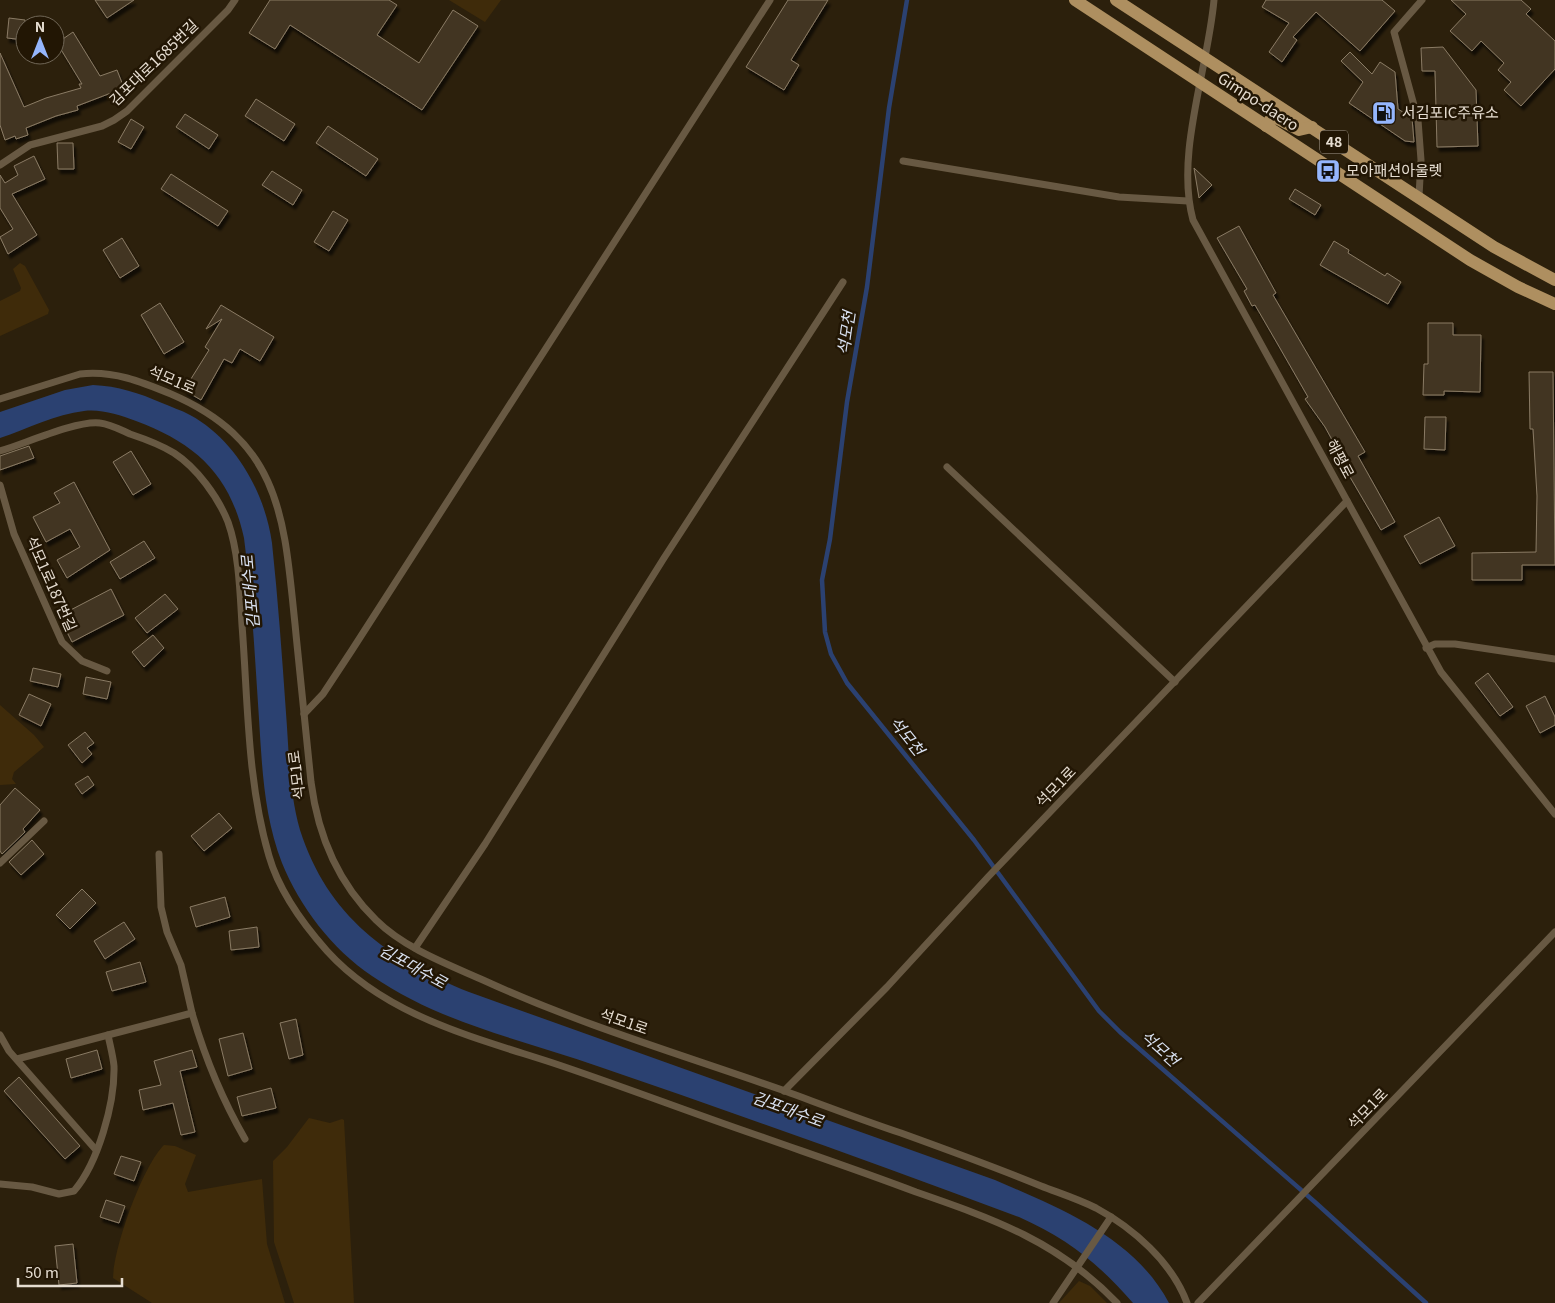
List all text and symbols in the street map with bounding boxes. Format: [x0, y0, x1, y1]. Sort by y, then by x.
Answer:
street label: 김포대로1685번길 [104, 14, 202, 110]
north arrow [15, 15, 65, 65]
text: N [35, 16, 45, 36]
street label: Gimpo-daero [1214, 67, 1303, 135]
fuel station icon: 서김포IC주유소 [1371, 100, 1397, 126]
place label: 서김포IC주유소 [1402, 101, 1499, 122]
road number: 48 [1320, 130, 1348, 154]
bus stop icon: 모아패션아울렛 [1315, 158, 1341, 184]
place label: 모아패션아울렛 [1346, 159, 1443, 180]
water label: 석모천 [830, 307, 860, 356]
street label: 석모1로 [146, 359, 200, 398]
street label: 해평로 [1322, 435, 1360, 482]
street label: 석모1로187번길 [22, 532, 83, 634]
water label: 김포대수로 [234, 553, 264, 630]
water label: 석모천 [885, 711, 932, 762]
street label: 석모1로 [282, 749, 309, 801]
street label: 석모1로 [1030, 761, 1080, 811]
water label: 김포대수로 [375, 937, 453, 994]
street label: 석모1로 [598, 1003, 651, 1039]
water label: 석모천 [1136, 1024, 1187, 1072]
street label: 석모1로 [1342, 1083, 1392, 1133]
water label: 김포대수로 [750, 1084, 828, 1132]
scale bar [18, 1256, 121, 1288]
text: 50 m [25, 1261, 59, 1282]

